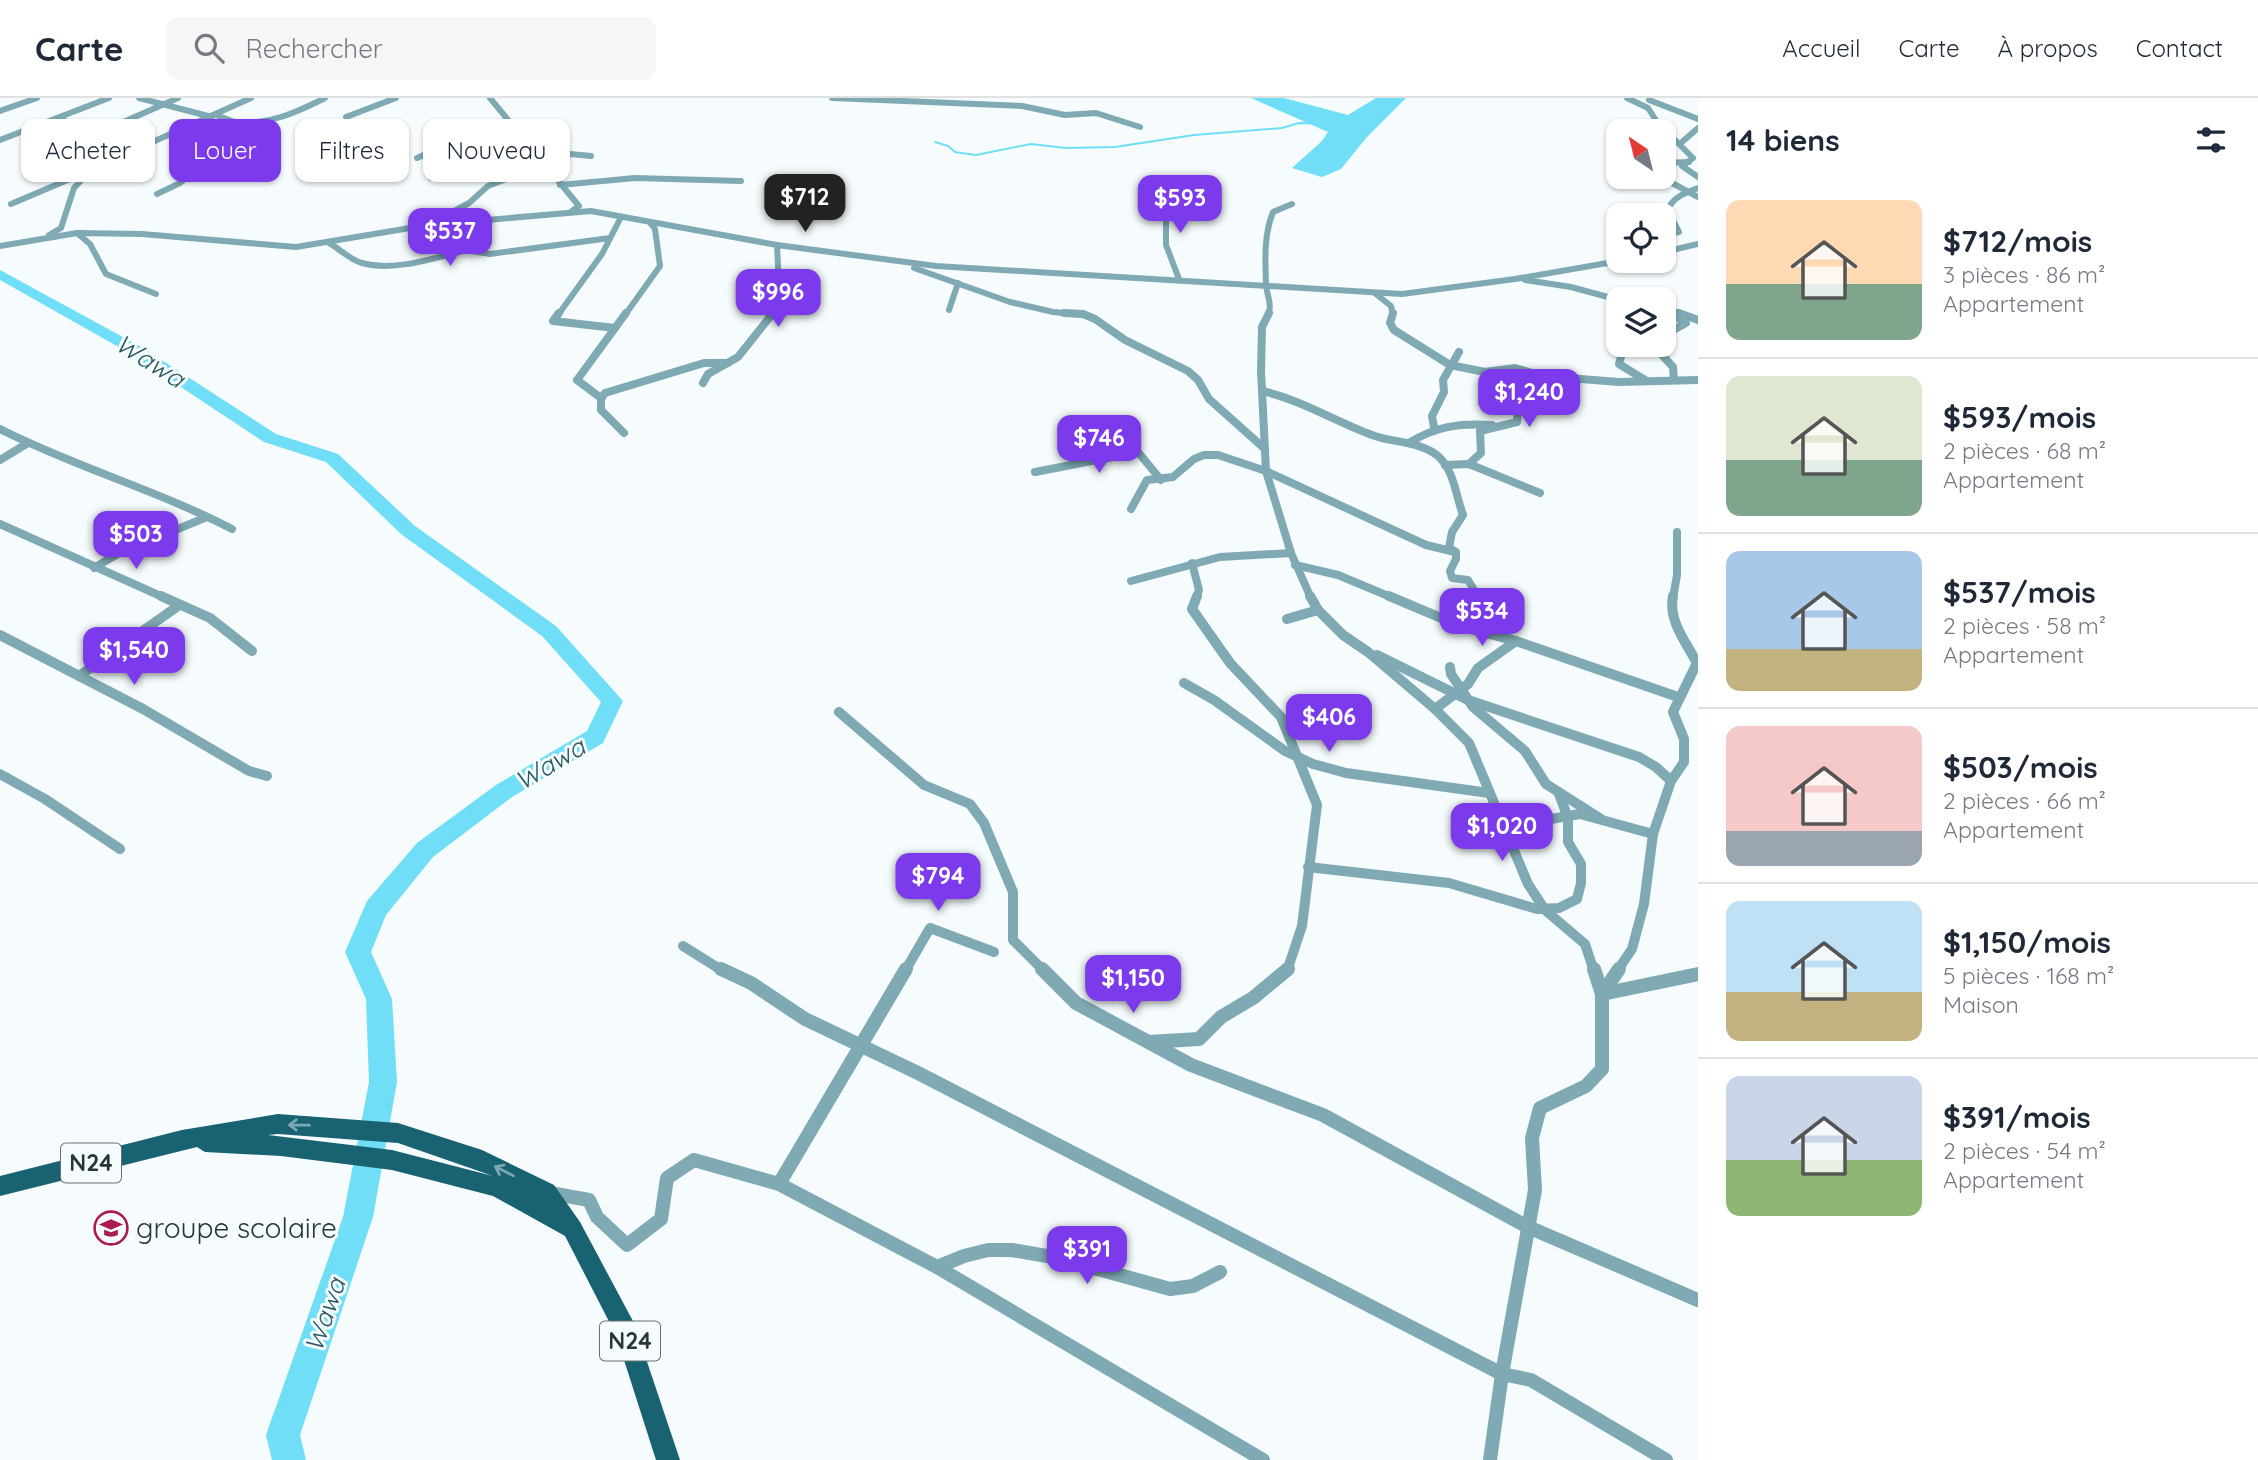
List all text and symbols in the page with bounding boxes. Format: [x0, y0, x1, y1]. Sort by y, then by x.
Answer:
search box [166, 17, 656, 80]
text: Carte [35, 28, 124, 69]
icon: search [190, 29, 228, 67]
text: Rechercher [246, 32, 383, 65]
text: Accueil [1782, 33, 1861, 63]
text: Carte [1899, 33, 1960, 63]
text: À propos [1998, 33, 2098, 63]
text: Contact [2136, 33, 2223, 63]
chip: Acheter [21, 119, 155, 182]
chip: Louer [169, 119, 281, 182]
chip: Filtres [295, 119, 409, 182]
chip: Nouveau [423, 119, 570, 182]
north arrow [1606, 119, 1676, 189]
map controls [1606, 119, 1676, 357]
text: 14 biens [1726, 121, 1840, 159]
icon: filters [2192, 121, 2230, 159]
pin: $712 [764, 174, 846, 234]
pin: $593 [1139, 176, 1221, 235]
text: $712 [780, 182, 830, 211]
text: $593 [1154, 183, 1206, 212]
button: locate [1606, 203, 1676, 273]
pin: $537 [409, 208, 491, 268]
text: $537 [424, 216, 476, 245]
text: $712/mois [1943, 222, 2092, 260]
icon: home [1782, 228, 1866, 312]
text: 3 pièces · 86 m² [1943, 260, 2105, 289]
pin: $996 [737, 270, 819, 329]
text: $996 [752, 277, 804, 306]
button: layers [1606, 287, 1676, 357]
text: Appartement [1943, 289, 2084, 318]
water label: Wawa [109, 326, 192, 395]
pin: $1,240 [1472, 370, 1586, 429]
text: $1,240 [1494, 377, 1564, 406]
text: $593/mois [1943, 398, 2096, 436]
icon: home [1782, 404, 1866, 488]
pin: $746 [1058, 416, 1140, 475]
text: $746 [1073, 423, 1125, 452]
text: 2 pièces · 68 m² [1943, 436, 2106, 465]
text: Appartement [1943, 465, 2084, 494]
pin: $503 [95, 512, 177, 571]
text: $503 [109, 519, 163, 548]
text: $537/mois [1943, 573, 2096, 611]
icon: home [1782, 579, 1866, 663]
pin: $534 [1441, 588, 1523, 648]
text: $534 [1456, 596, 1508, 625]
text: 2 pièces · 58 m² [1943, 611, 2106, 640]
pin: $1,540 [77, 628, 191, 687]
text: $1,540 [99, 635, 169, 664]
text: Appartement [1943, 640, 2084, 669]
pin: $406 [1288, 694, 1370, 754]
text: $406 [1302, 702, 1356, 731]
water label: Wawa [509, 729, 592, 797]
text: $503/mois [1943, 748, 2098, 786]
icon: home [1782, 754, 1866, 838]
text: 2 pièces · 66 m² [1943, 786, 2106, 815]
pin: $1,020 [1445, 804, 1559, 863]
text: $1,020 [1467, 811, 1537, 840]
text: Appartement [1943, 815, 2084, 844]
pin: $794 [897, 854, 979, 913]
text: $794 [912, 861, 964, 890]
text: $1,150/mois [1943, 923, 2111, 961]
icon: home [1782, 929, 1866, 1013]
pin: $1,150 [1076, 956, 1190, 1015]
text: 5 pièces · 168 m² [1943, 961, 2114, 990]
text: $1,150 [1101, 963, 1165, 992]
text: Maison [1943, 990, 2019, 1019]
text: $391/mois [1943, 1098, 2091, 1136]
icon: home [1782, 1104, 1866, 1188]
one-way arrow [288, 1118, 311, 1132]
text: 2 pièces · 54 m² [1943, 1136, 2106, 1165]
road number: N24 [61, 1144, 121, 1182]
one-way arrow [494, 1163, 515, 1177]
text: Appartement [1943, 1165, 2084, 1194]
school or university icon: groupe scolaire [92, 1209, 130, 1247]
place label: groupe scolaire [136, 1210, 337, 1245]
pin: $391 [1046, 1226, 1128, 1286]
text: $391 [1063, 1234, 1111, 1263]
water label: Wawa [297, 1272, 353, 1356]
road number: N24 [600, 1322, 660, 1360]

